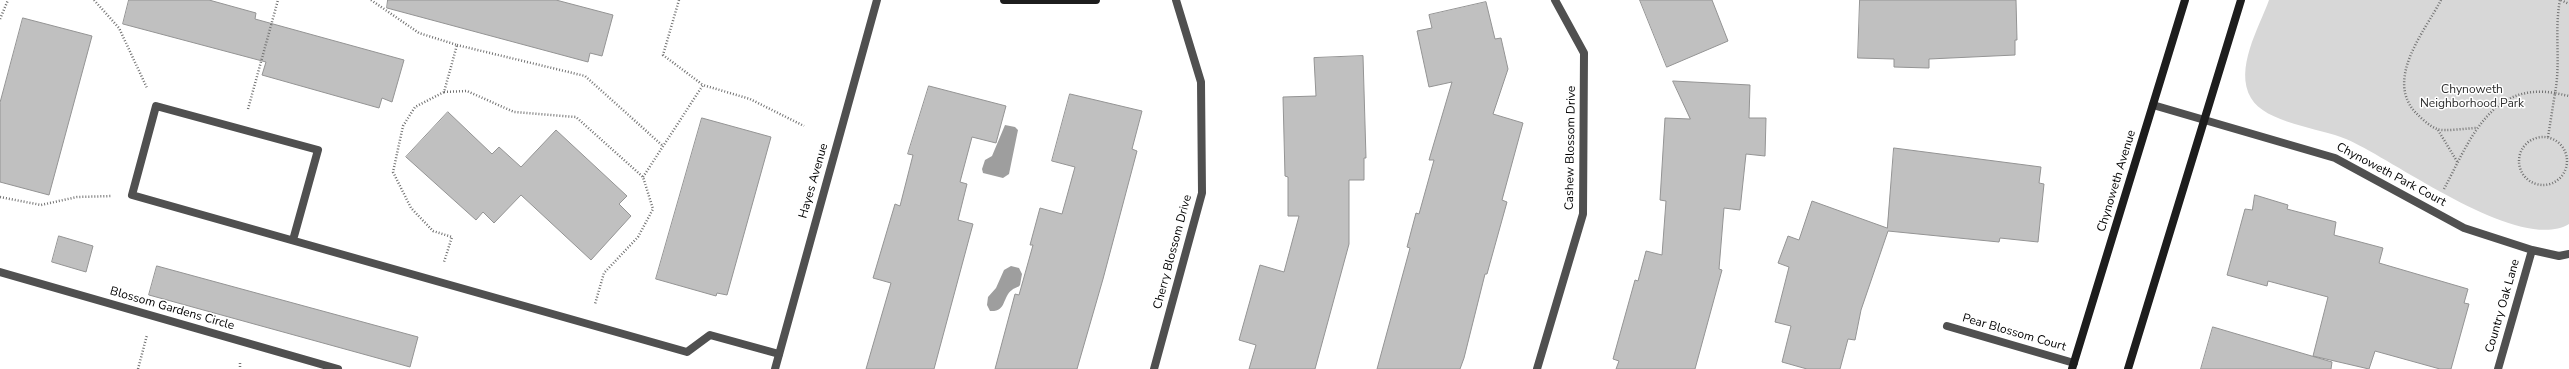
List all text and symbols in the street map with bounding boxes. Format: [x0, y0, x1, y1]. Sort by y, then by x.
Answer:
park label: Chynoweth Neighborhood Park [2420, 83, 2524, 111]
street label: Cashew Blossom Drive [1563, 86, 1579, 210]
street label: Chynoweth Avenue [2095, 128, 2139, 234]
street label: Chynoweth Park Court [2334, 140, 2448, 210]
street label: Hayes Avenue [796, 142, 832, 220]
street label: Cherry Blossom Drive [1151, 193, 1195, 311]
street label: Country Oak Lane [2483, 258, 2523, 354]
street label: Blossom Gardens Circle [108, 284, 236, 334]
street label: Pear Blossom Court [1961, 311, 2067, 355]

